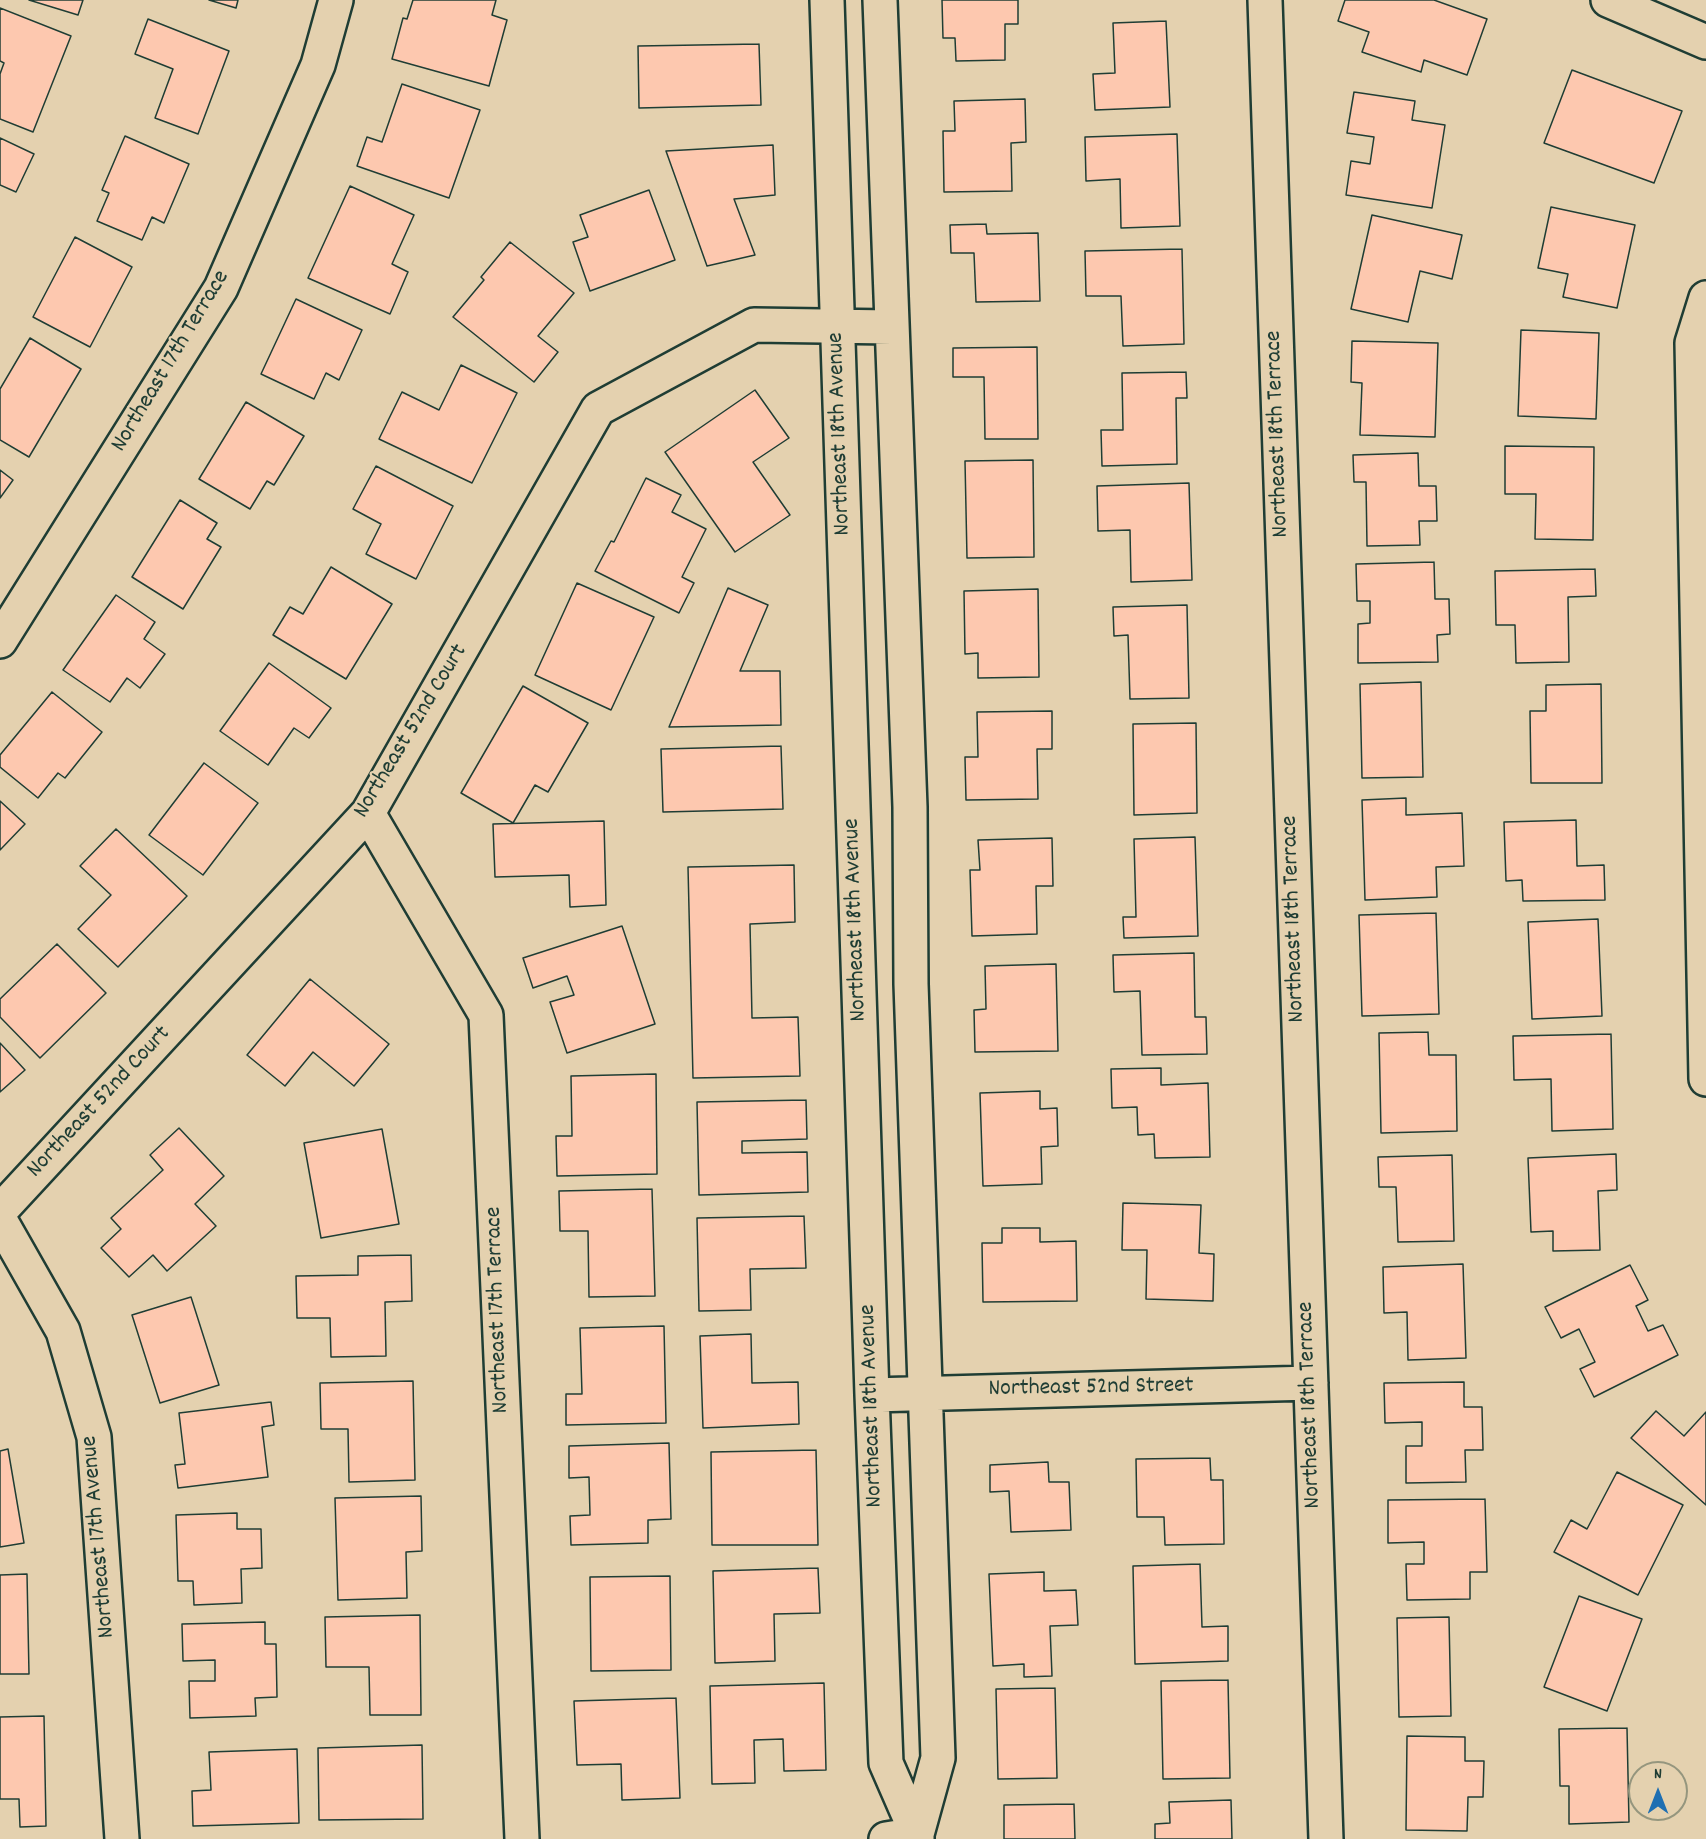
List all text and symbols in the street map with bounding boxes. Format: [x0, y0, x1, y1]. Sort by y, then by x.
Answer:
street label: Northeast 17th Terrace [106, 266, 238, 458]
street label: Northeast 18th Terrace [1261, 330, 1297, 538]
street label: Northeast 18th Avenue [823, 332, 859, 536]
street label: Northeast 52nd Court [349, 640, 475, 824]
street label: Northeast 18th Terrace [1277, 815, 1313, 1023]
street label: Northeast 18th Avenue [839, 818, 875, 1022]
street label: Northeast 52nd Court [22, 1021, 178, 1185]
street label: Northeast 17th Terrace [481, 1206, 517, 1414]
street label: Northeast 18th Terrace [1293, 1301, 1329, 1509]
street label: Northeast 18th Avenue [855, 1304, 891, 1508]
street label: Northeast 52nd Street [988, 1373, 1194, 1405]
street label: Northeast 17th Avenue [77, 1435, 123, 1639]
north arrow [1628, 1761, 1688, 1821]
text: N [1654, 1763, 1662, 1786]

